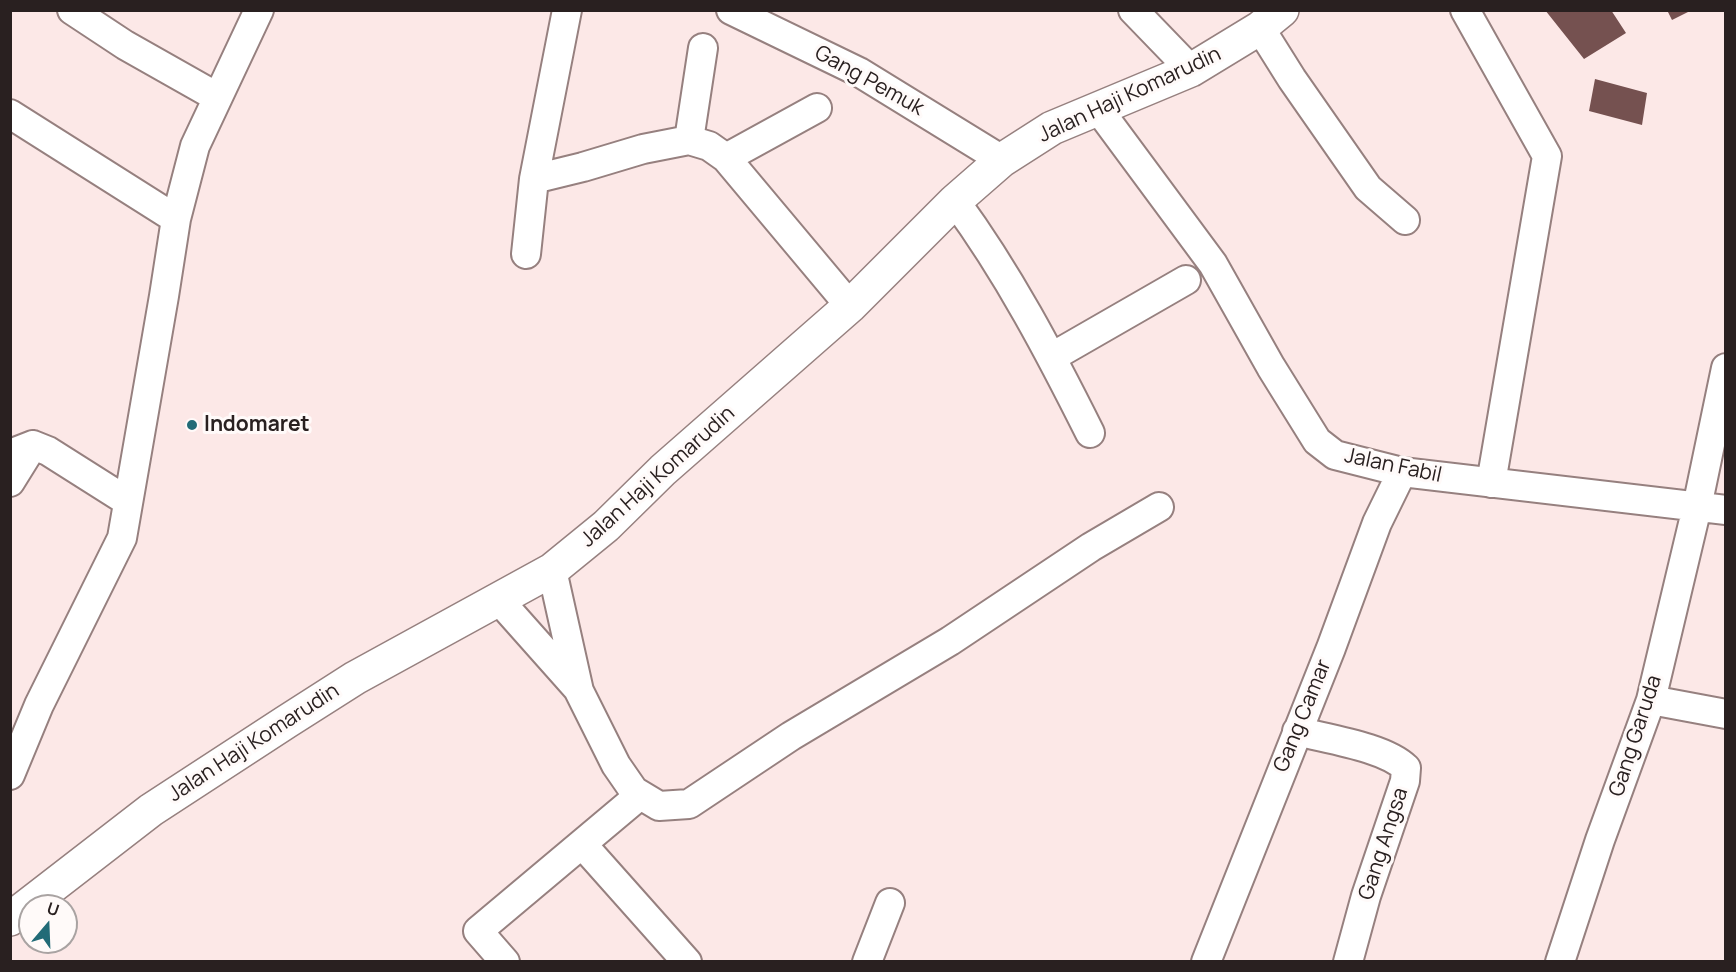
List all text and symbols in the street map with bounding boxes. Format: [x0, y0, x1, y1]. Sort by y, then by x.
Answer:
street label: Gang Pemuk [810, 41, 928, 121]
street label: Jalan Haji Komarudin [1035, 42, 1225, 148]
street label: Jalan Haji Komarudin [576, 401, 740, 553]
place label: Indomaret [204, 412, 310, 438]
marker: Indomaret [185, 418, 199, 432]
street label: Jalan Fabil [1342, 443, 1444, 489]
street label: Gang Camar [1269, 656, 1337, 776]
street label: Gang Garuda [1605, 672, 1667, 800]
street label: Jalan Haji Komarudin [164, 678, 344, 808]
street label: Gang Angsa [1354, 785, 1414, 903]
north arrow [18, 894, 78, 954]
text: U [44, 897, 62, 921]

